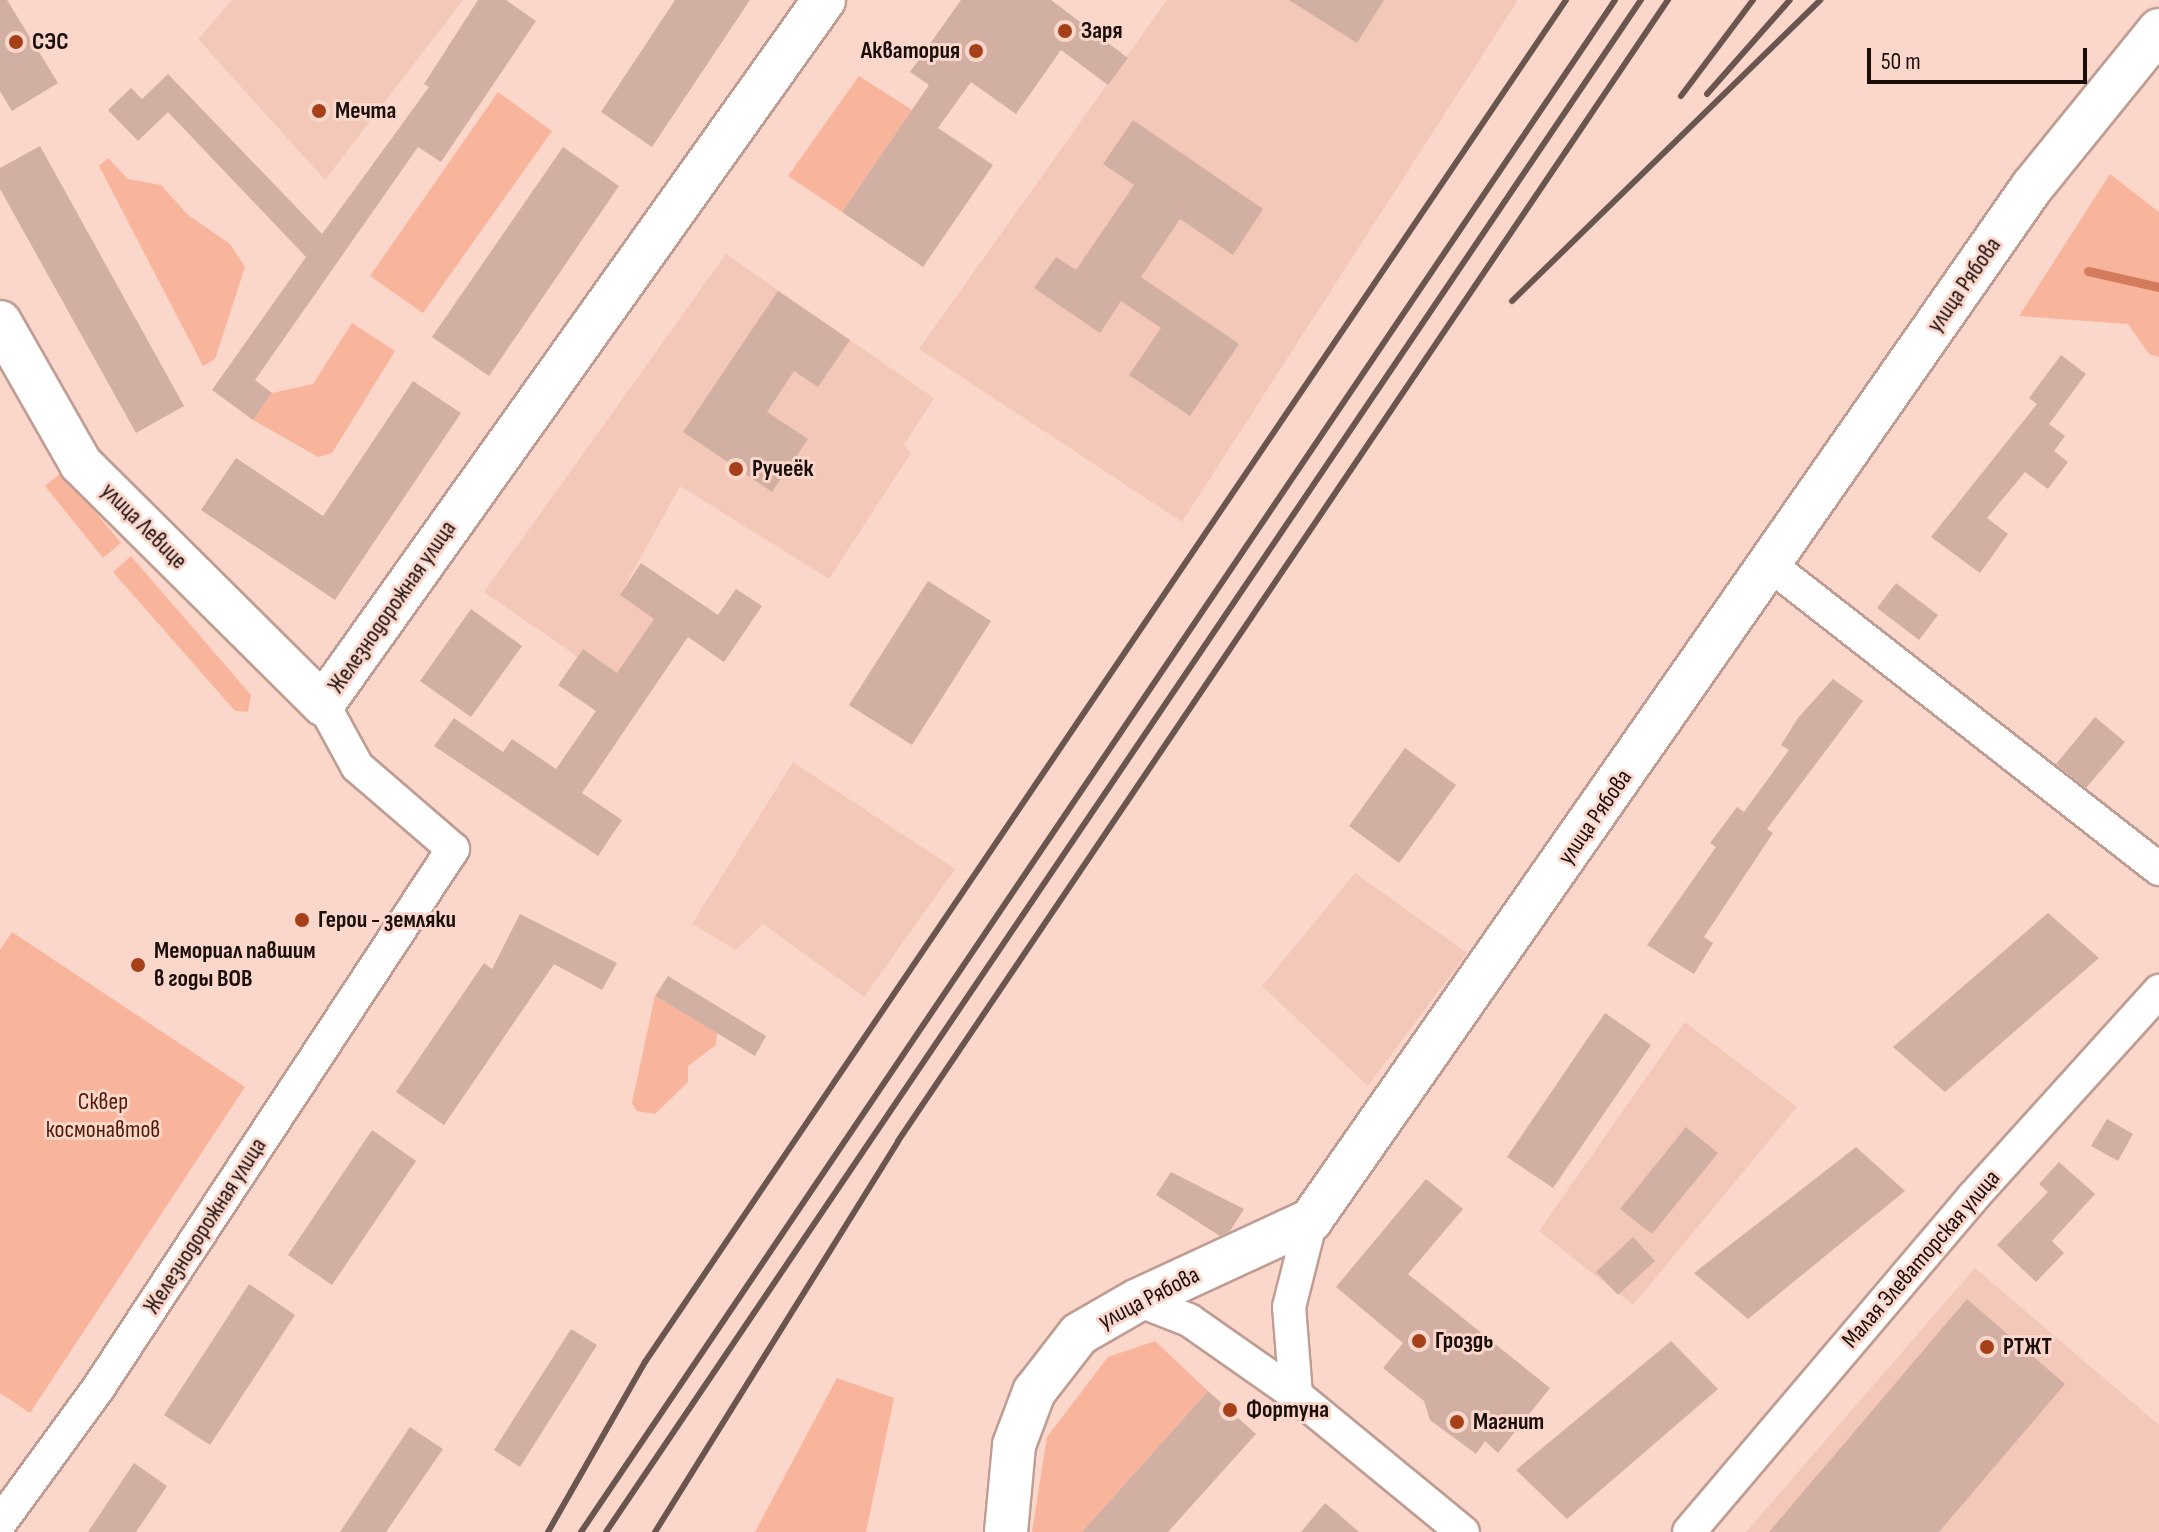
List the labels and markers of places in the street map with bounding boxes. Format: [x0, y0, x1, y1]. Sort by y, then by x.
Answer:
place label: Заря [1081, 17, 1123, 45]
marker: Заря [1056, 22, 1074, 40]
place label: СЭС [32, 28, 69, 56]
marker: СЭС [7, 33, 25, 51]
place label: Акватория [861, 37, 960, 65]
marker: Акватория [967, 42, 985, 60]
place label: Мечта [335, 97, 396, 125]
marker: Мечта [310, 102, 328, 120]
place label: Ручеёк [752, 455, 814, 483]
marker: Ручеёк [727, 460, 745, 478]
place label: Герои - земляки [318, 906, 456, 934]
marker: Герои - земляки [293, 911, 311, 929]
place label: Мемориал павшим в годы ВОВ [154, 937, 316, 993]
marker: Мемориал павшим в годы ВОВ [129, 956, 147, 974]
place label: Гроздь [1435, 1327, 1493, 1355]
marker: Гроздь [1410, 1332, 1428, 1350]
place label: РТЖТ [2003, 1333, 2052, 1361]
marker: РТЖТ [1978, 1338, 1996, 1356]
place label: Фортуна [1246, 1396, 1329, 1424]
marker: Фортуна [1221, 1401, 1239, 1419]
place label: Магнит [1473, 1408, 1544, 1436]
marker: Магнит [1448, 1413, 1466, 1431]

